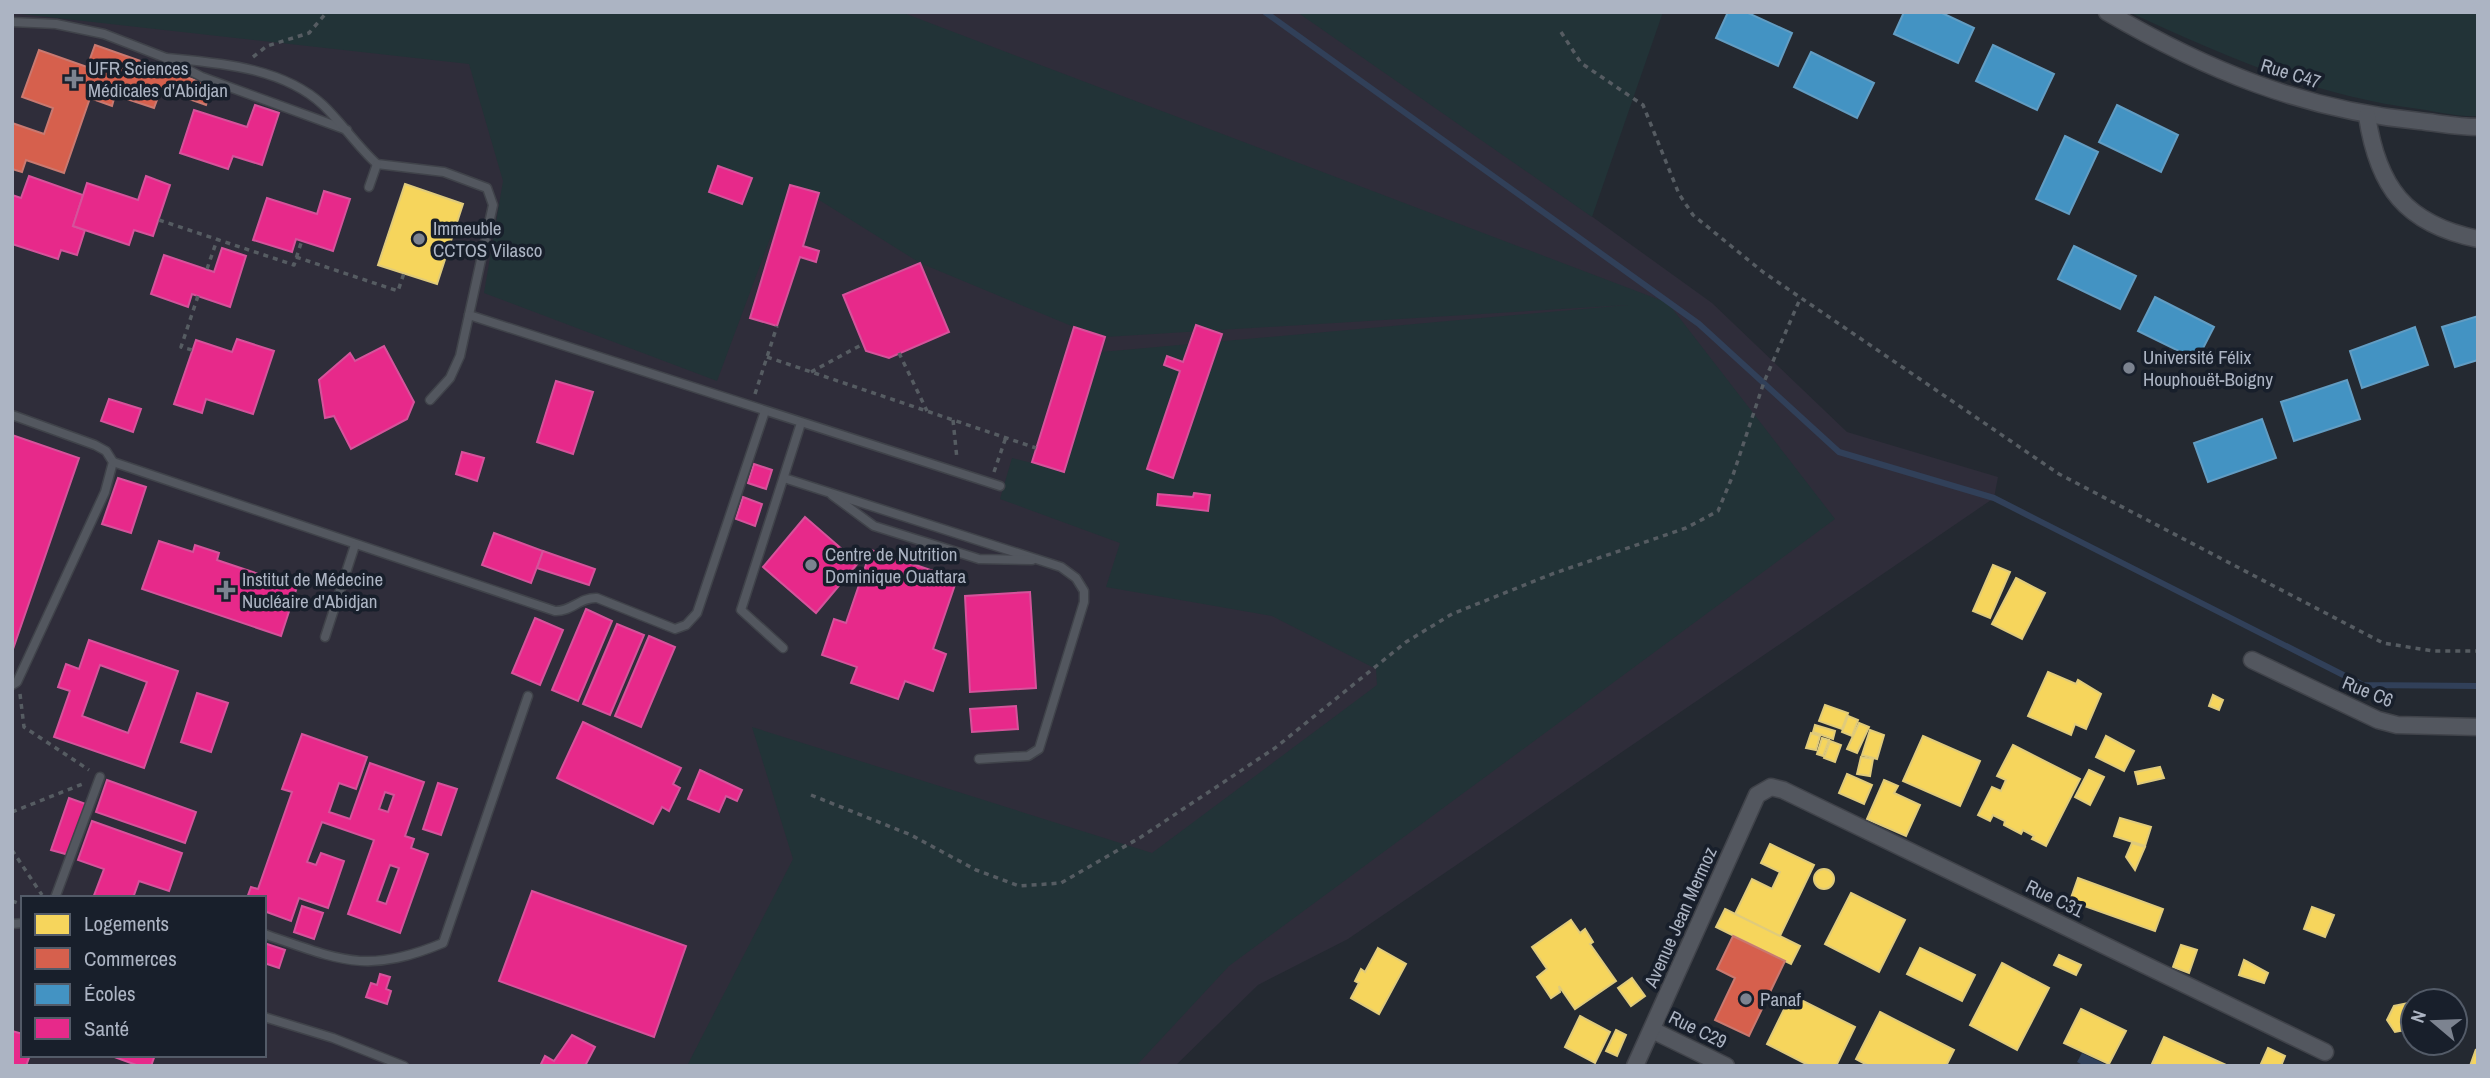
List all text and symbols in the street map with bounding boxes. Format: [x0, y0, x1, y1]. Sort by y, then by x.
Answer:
street label: Rue C47 [2258, 52, 2325, 95]
place label: UFR Sciences Médicales d'Abidjan [88, 55, 228, 103]
marker: UFR Sciences Médicales d'Abidjan [66, 71, 82, 87]
place label: Immeuble CCTOS Vilasco [433, 215, 542, 263]
marker: Immeuble CCTOS Vilasco [411, 231, 427, 247]
place label: Université Félix Houphouët-Boigny [2143, 344, 2273, 392]
marker: Université Félix Houphouët-Boigny [2121, 360, 2137, 376]
place label: Centre de Nutrition Dominique Ouattara [825, 541, 967, 589]
marker: Centre de Nutrition Dominique Ouattara [803, 557, 819, 573]
place label: Institut de Médecine Nucléaire d'Abidjan [242, 566, 383, 614]
marker: Institut de Médecine Nucléaire d'Abidjan [216, 580, 236, 600]
street label: Rue C6 [2339, 669, 2397, 713]
street label: Avenue Jean Mermoz [1637, 842, 1723, 992]
street label: Rue C31 [2022, 873, 2089, 923]
legend [21, 896, 266, 1057]
text: Logements [84, 909, 169, 938]
text: Commerces [84, 944, 177, 973]
text: Écoles [84, 979, 136, 1008]
place label: Panaf [1760, 986, 1801, 1012]
north arrow [2399, 987, 2469, 1057]
marker: Panaf [1738, 991, 1754, 1007]
street label: Rue C29 [1665, 1004, 1731, 1054]
text: N [2404, 1007, 2432, 1026]
text: Santé [84, 1014, 129, 1043]

